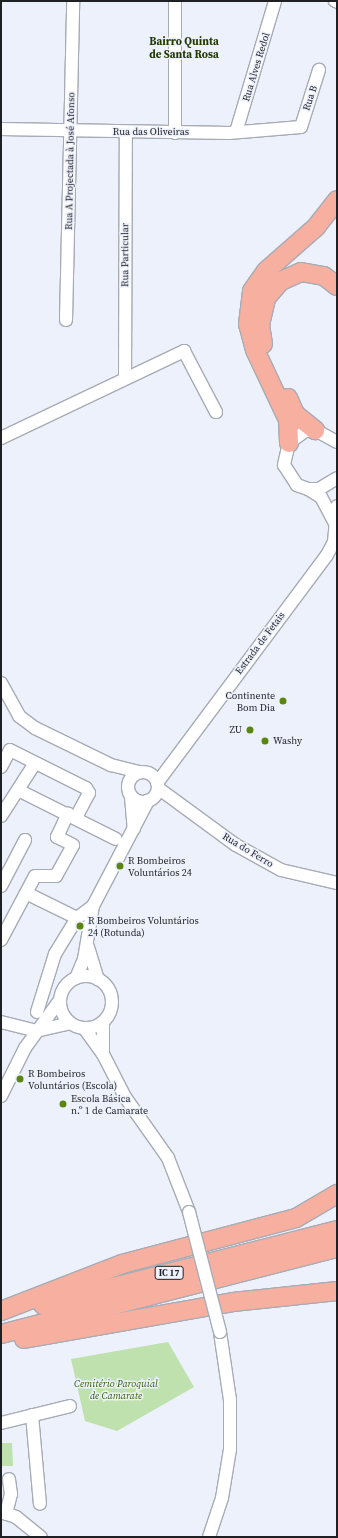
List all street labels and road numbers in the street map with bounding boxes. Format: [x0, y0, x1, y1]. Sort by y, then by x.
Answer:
street label: Rua Alves Redol [240, 31, 272, 103]
street label: Rua B [300, 84, 320, 112]
street label: Rua A Projectada à José Afonso [63, 92, 77, 230]
street label: Rua das Oliveiras [113, 126, 189, 138]
street label: Rua Particular [119, 223, 131, 287]
street label: Estrada de Fetais [233, 609, 287, 677]
street label: Rua do Ferro [220, 830, 276, 870]
road number: IC 17 [154, 1266, 184, 1280]

